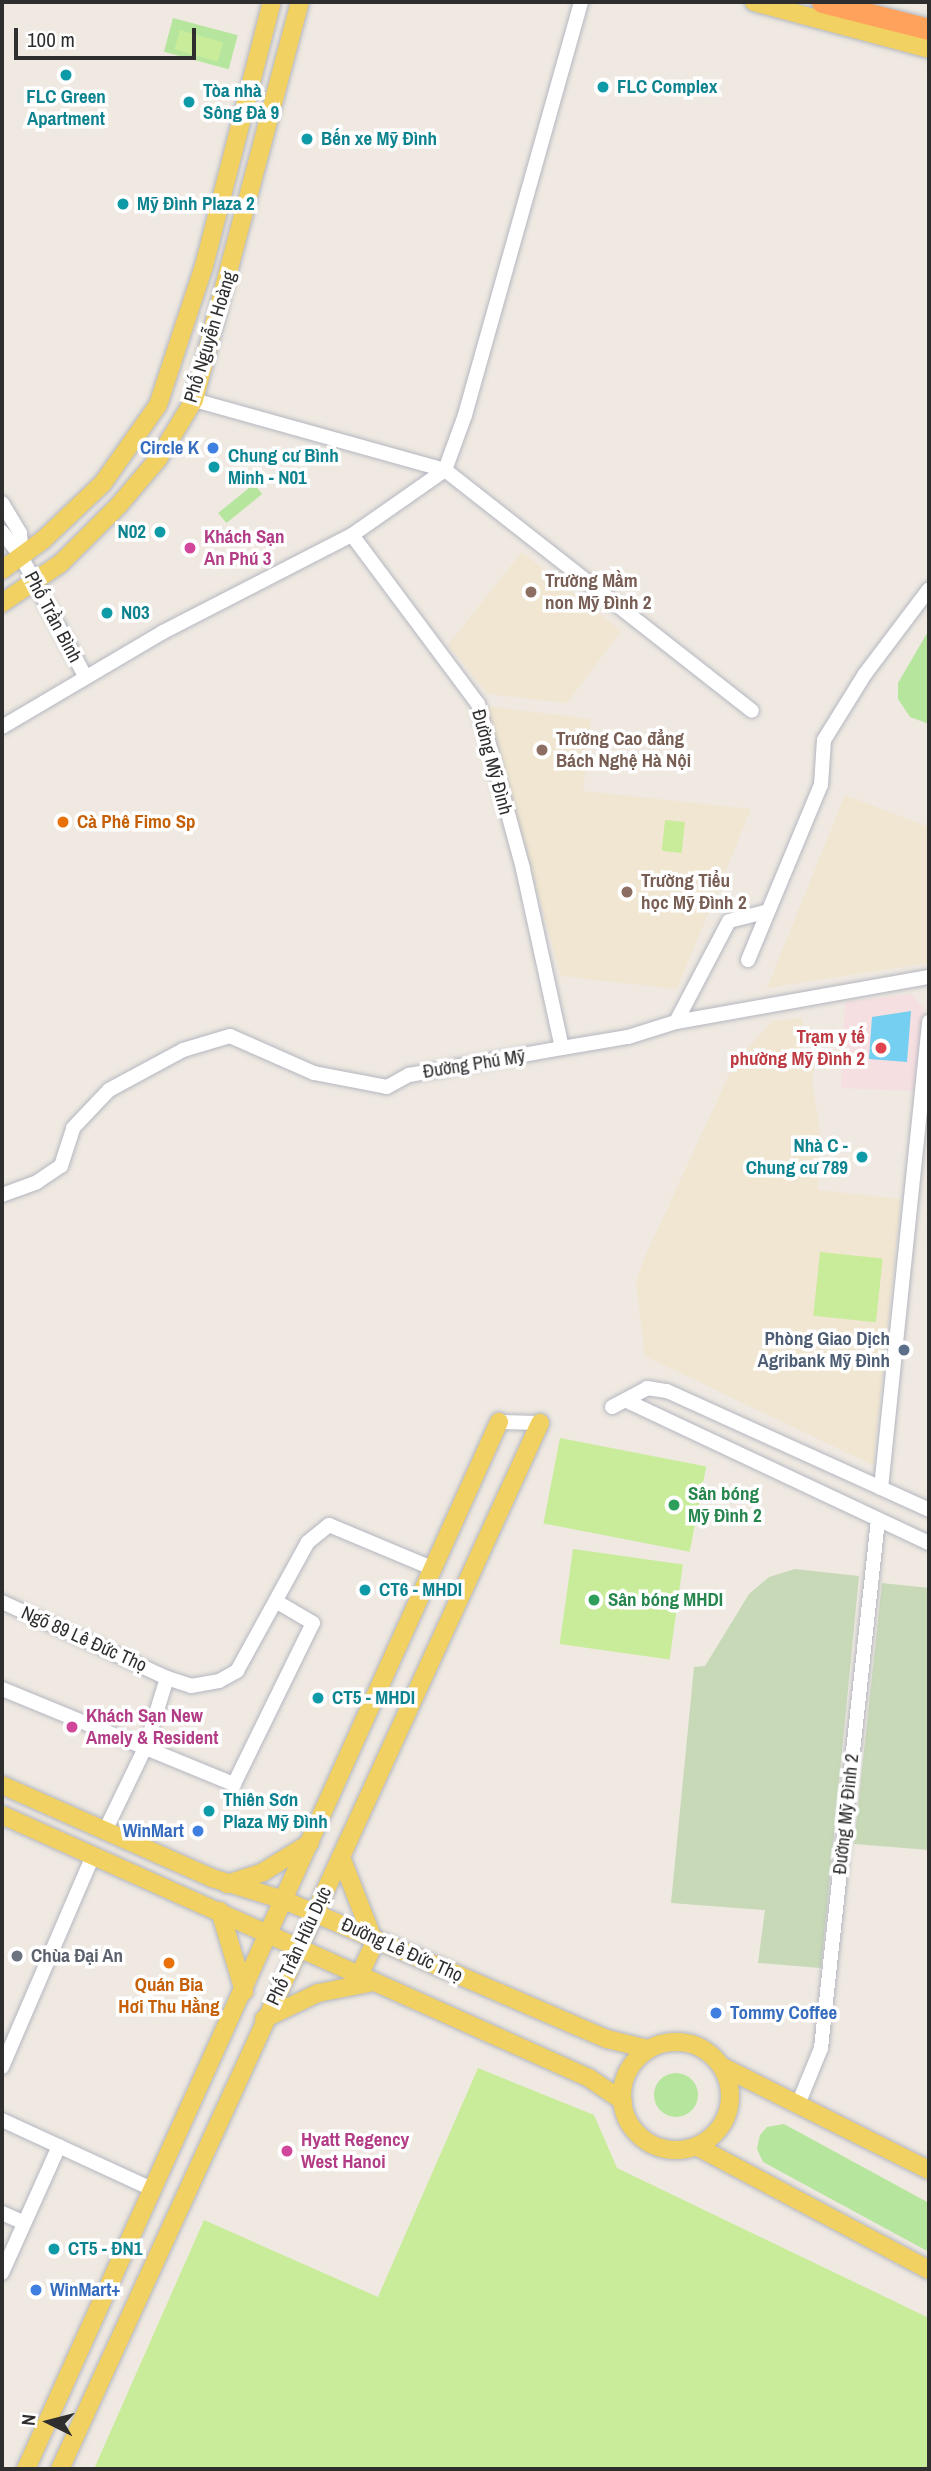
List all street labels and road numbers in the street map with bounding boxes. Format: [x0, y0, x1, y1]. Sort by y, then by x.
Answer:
street label: Phố Nguyễn Hoàng [179, 269, 241, 405]
street label: Phố Trần Bình [19, 568, 87, 666]
street label: Đường Mỹ Đình [467, 707, 517, 817]
street label: Đường Phú Mỹ [421, 1045, 527, 1083]
street label: Ngõ 89 Lê Đức Thọ [18, 1601, 150, 1677]
street label: Đường Mỹ Đình 2 [828, 1753, 864, 1875]
street label: Phố Trần Hữu Dực [262, 1883, 336, 2009]
street label: Đường Lê Đức Thọ [338, 1913, 466, 1987]

